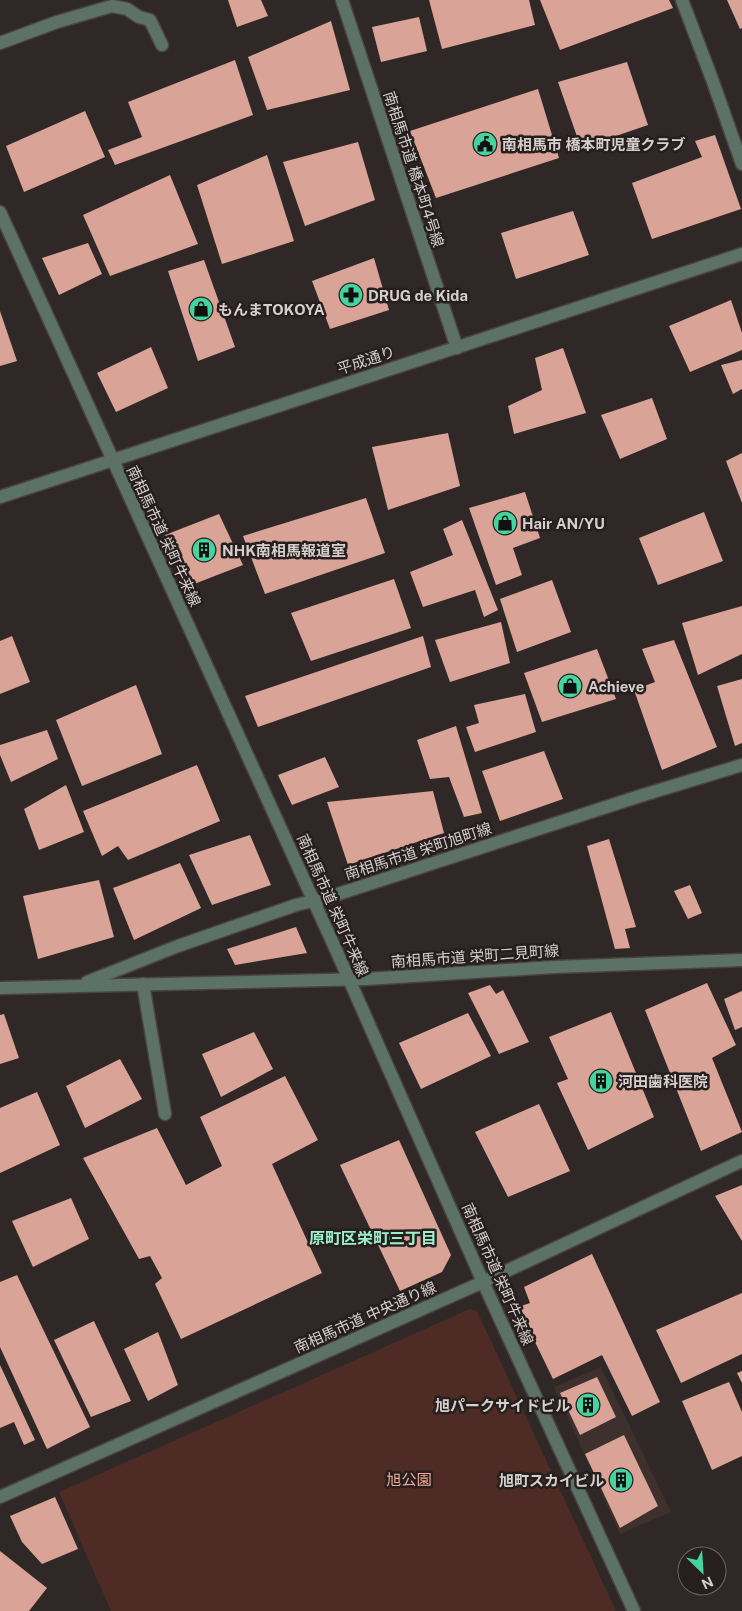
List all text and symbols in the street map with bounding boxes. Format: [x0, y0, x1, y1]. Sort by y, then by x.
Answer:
street label: 南相馬市道 橋本町4号線 [381, 89, 447, 249]
public building icon: 南相馬市 橋本町児童クラブ [472, 131, 498, 157]
place label: 南相馬市 橋本町児童クラブ [502, 136, 685, 153]
pharmacy icon: DRUG de Kida [338, 282, 364, 308]
place label: DRUG de Kida [368, 287, 468, 304]
shop icon: もんまTOKOYA [188, 296, 214, 322]
place label: もんまTOKOYA [218, 301, 325, 318]
street label: 平成通り [335, 343, 397, 377]
street label: 南相馬市道 栄町牛来線 [124, 463, 204, 609]
shop icon: Hair AN/YU [492, 510, 518, 536]
place label: Hair AN/YU [522, 515, 605, 532]
building icon: NHK南相馬報道室 [191, 537, 217, 563]
place label: NHK南相馬報道室 [222, 542, 346, 559]
shop icon: Achieve [557, 673, 583, 699]
place label: Achieve [588, 678, 644, 695]
street label: 南相馬市道 栄町旭町線 [342, 819, 494, 883]
street label: 南相馬市道 栄町牛来線 [294, 831, 372, 979]
street label: 南相馬市道 栄町二見町線 [390, 942, 560, 970]
building icon: 河田歯科医院 [588, 1068, 614, 1094]
place label: 河田歯科医院 [618, 1073, 708, 1090]
street label: 南相馬市道 栄町牛来線 [459, 1200, 537, 1348]
district label: 原町区栄町三丁目 [309, 1229, 437, 1248]
street label: 南相馬市道 中央通り線 [291, 1278, 439, 1356]
building icon: 旭パークサイドビル [575, 1392, 601, 1418]
place label: 旭パークサイドビル [435, 1397, 570, 1414]
building icon: 旭町スカイビル [608, 1467, 634, 1493]
park label: 旭公園 [386, 1471, 432, 1488]
place label: 旭町スカイビル [499, 1472, 604, 1489]
north arrow [677, 1546, 727, 1596]
text: N [699, 1573, 716, 1592]

